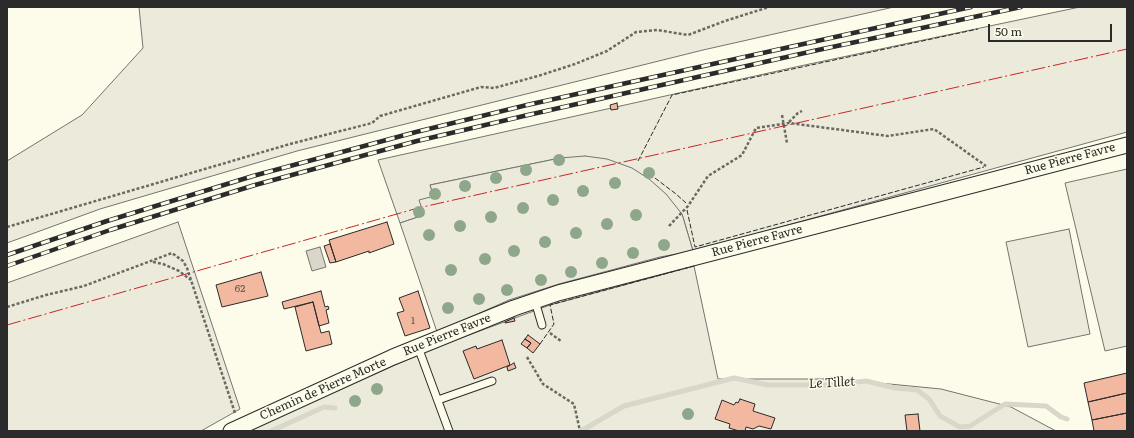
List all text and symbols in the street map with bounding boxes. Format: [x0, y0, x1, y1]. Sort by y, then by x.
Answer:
scale bar [990, 16, 1114, 42]
text: 50 m [995, 22, 1022, 40]
street label: Rue Pierre Favre [1023, 140, 1117, 178]
street label: Rue Pierre Favre [710, 222, 804, 260]
house number: 62 [235, 283, 245, 295]
street label: Rue Pierre Favre [401, 311, 493, 359]
house number: 1 [411, 315, 415, 327]
street label: Chemin de Pierre Morte [258, 355, 388, 423]
water label: Le Tillet [808, 374, 856, 392]

